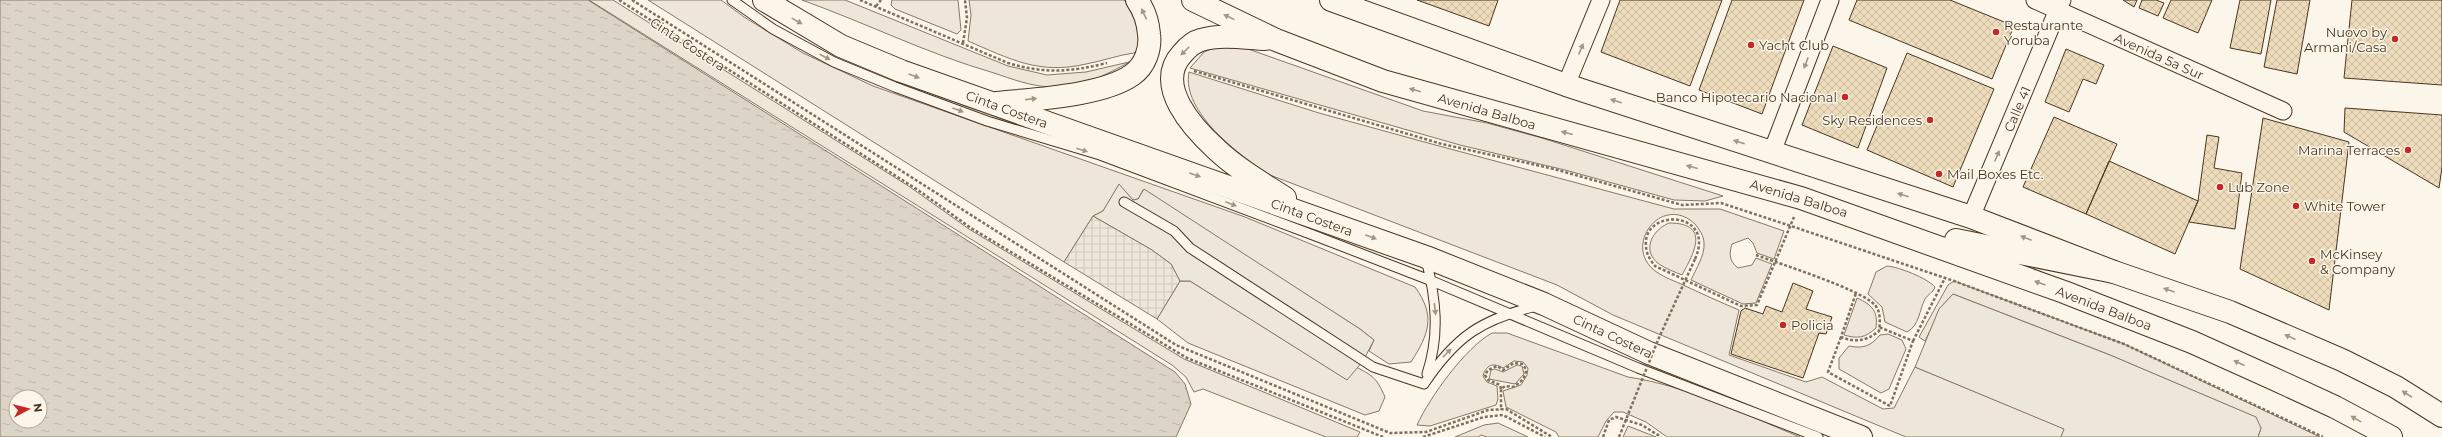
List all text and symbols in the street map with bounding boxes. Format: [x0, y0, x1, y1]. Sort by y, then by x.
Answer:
one-way arrow [1141, 8, 1147, 20]
street label: Cinta Costera [647, 14, 729, 74]
one-way arrow [1223, 14, 1235, 20]
one-way arrow [791, 17, 803, 24]
place label: Restaurante Yoruba [2004, 17, 2083, 48]
place label: Nuovo by Armani/Casa [2304, 24, 2388, 55]
marker: Restaurante Yoruba [1991, 27, 2001, 37]
street label: Avenida 5a Sur [2112, 29, 2206, 83]
marker: Nuovo by Armani/Casa [2390, 34, 2400, 44]
place label: Yacht Club [1759, 37, 1829, 53]
marker: Yacht Club [1746, 40, 1756, 50]
one-way arrow [1578, 43, 1584, 54]
one-way arrow [1180, 46, 1190, 56]
one-way arrow [819, 53, 831, 60]
one-way arrow [1802, 57, 1808, 69]
one-way arrow [909, 73, 921, 79]
street label: Calle 41 [2000, 84, 2034, 134]
street label: Cinta Costera [964, 87, 1050, 131]
one-way arrow [1409, 87, 1421, 93]
street label: Avenida Balboa [1436, 89, 1538, 133]
place label: Banco Hipotecario Nacional [1656, 89, 1837, 105]
marker: Banco Hipotecario Nacional [1840, 92, 1850, 102]
one-way arrow [1025, 96, 1037, 102]
one-way arrow [1610, 98, 1622, 104]
one-way arrow [953, 107, 965, 113]
place label: Sky Residences [1822, 112, 1922, 128]
marker: Sky Residences [1925, 115, 1935, 125]
one-way arrow [1561, 130, 1573, 136]
one-way arrow [1733, 138, 1745, 144]
place label: Marina Terraces [2298, 142, 2400, 158]
marker: Marina Terraces [2403, 145, 2413, 155]
one-way arrow [1077, 147, 1089, 153]
one-way arrow [1994, 150, 2000, 161]
one-way arrow [1686, 164, 1698, 170]
place label: Mail Boxes Etc. [1947, 166, 2044, 182]
marker: Mail Boxes Etc. [1934, 169, 1944, 179]
one-way arrow [1190, 173, 1202, 179]
street label: Avenida Balboa [1748, 176, 1850, 220]
place label: Lub Zone [2228, 179, 2290, 195]
marker: Lub Zone [2215, 182, 2225, 192]
one-way arrow [1897, 192, 1909, 198]
street label: Cinta Costera [1269, 195, 1355, 239]
place label: White Tower [2304, 198, 2386, 214]
one-way arrow [1225, 201, 1237, 207]
marker: White Tower [2291, 201, 2301, 211]
one-way arrow [1365, 235, 1377, 241]
one-way arrow [2019, 235, 2031, 241]
place label: McKinsey & Company [2320, 246, 2396, 277]
marker: McKinsey & Company [2307, 256, 2317, 266]
one-way arrow [2034, 280, 2046, 286]
street label: Avenida Balboa [2054, 282, 2154, 334]
one-way arrow [2162, 286, 2174, 292]
one-way arrow [1432, 303, 1438, 316]
street label: Cinta Costera [1571, 311, 1655, 361]
place label: Policia [1791, 317, 1834, 333]
marker: Policia [1778, 320, 1788, 330]
one-way arrow [2284, 334, 2296, 340]
one-way arrow [1442, 348, 1452, 358]
one-way arrow [2233, 360, 2244, 366]
north arrow [8, 389, 48, 429]
one-way arrow [2401, 390, 2413, 397]
text: N [30, 403, 45, 413]
one-way arrow [2350, 415, 2362, 422]

